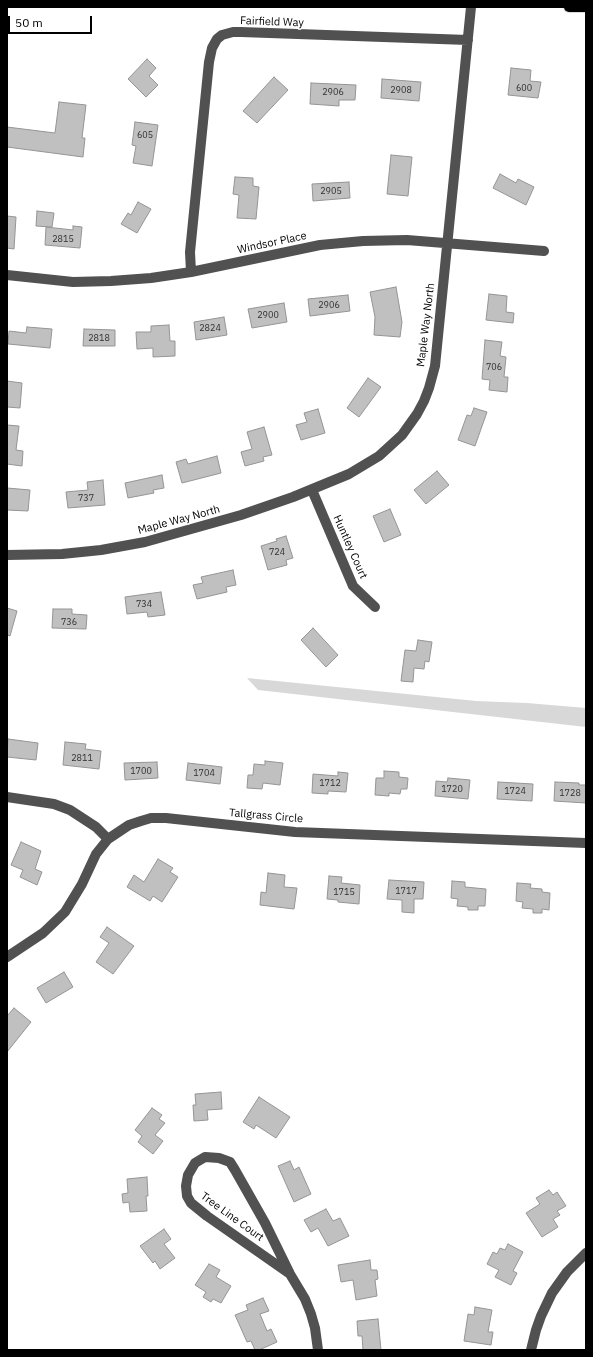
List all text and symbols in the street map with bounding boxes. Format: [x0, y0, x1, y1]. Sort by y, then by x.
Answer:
scale bar [10, 8, 94, 34]
street label: Fairfield Way [240, 14, 304, 30]
text: 50 m [15, 15, 43, 30]
house number: 600 [516, 83, 532, 93]
house number: 2908 [390, 85, 412, 95]
house number: 2906 [322, 87, 344, 97]
house number: 605 [137, 130, 153, 140]
house number: 2905 [320, 186, 342, 196]
street label: Windsor Place [236, 229, 308, 257]
house number: 2815 [52, 234, 74, 244]
street label: Maple Way North [414, 282, 438, 368]
house number: 2906 [318, 300, 340, 310]
house number: 2900 [257, 310, 279, 320]
house number: 2824 [199, 323, 221, 333]
house number: 2818 [88, 333, 110, 343]
house number: 706 [486, 362, 502, 372]
house number: 737 [78, 493, 94, 503]
street label: Maple Way North [136, 503, 222, 537]
street label: Huntley Court [330, 513, 370, 581]
house number: 724 [269, 547, 285, 557]
house number: 734 [136, 599, 152, 609]
house number: 736 [61, 617, 77, 627]
house number: 2811 [71, 753, 93, 763]
house number: 1700 [130, 766, 152, 776]
house number: 1704 [193, 768, 215, 778]
house number: 1712 [319, 778, 341, 788]
house number: 1720 [441, 784, 463, 794]
house number: 1724 [504, 786, 526, 796]
house number: 1728 [559, 788, 581, 798]
street label: Tallgrass Circle [228, 806, 304, 826]
house number: 1717 [395, 886, 417, 896]
house number: 1715 [333, 887, 355, 897]
street label: Tree Line Court [198, 1190, 266, 1244]

